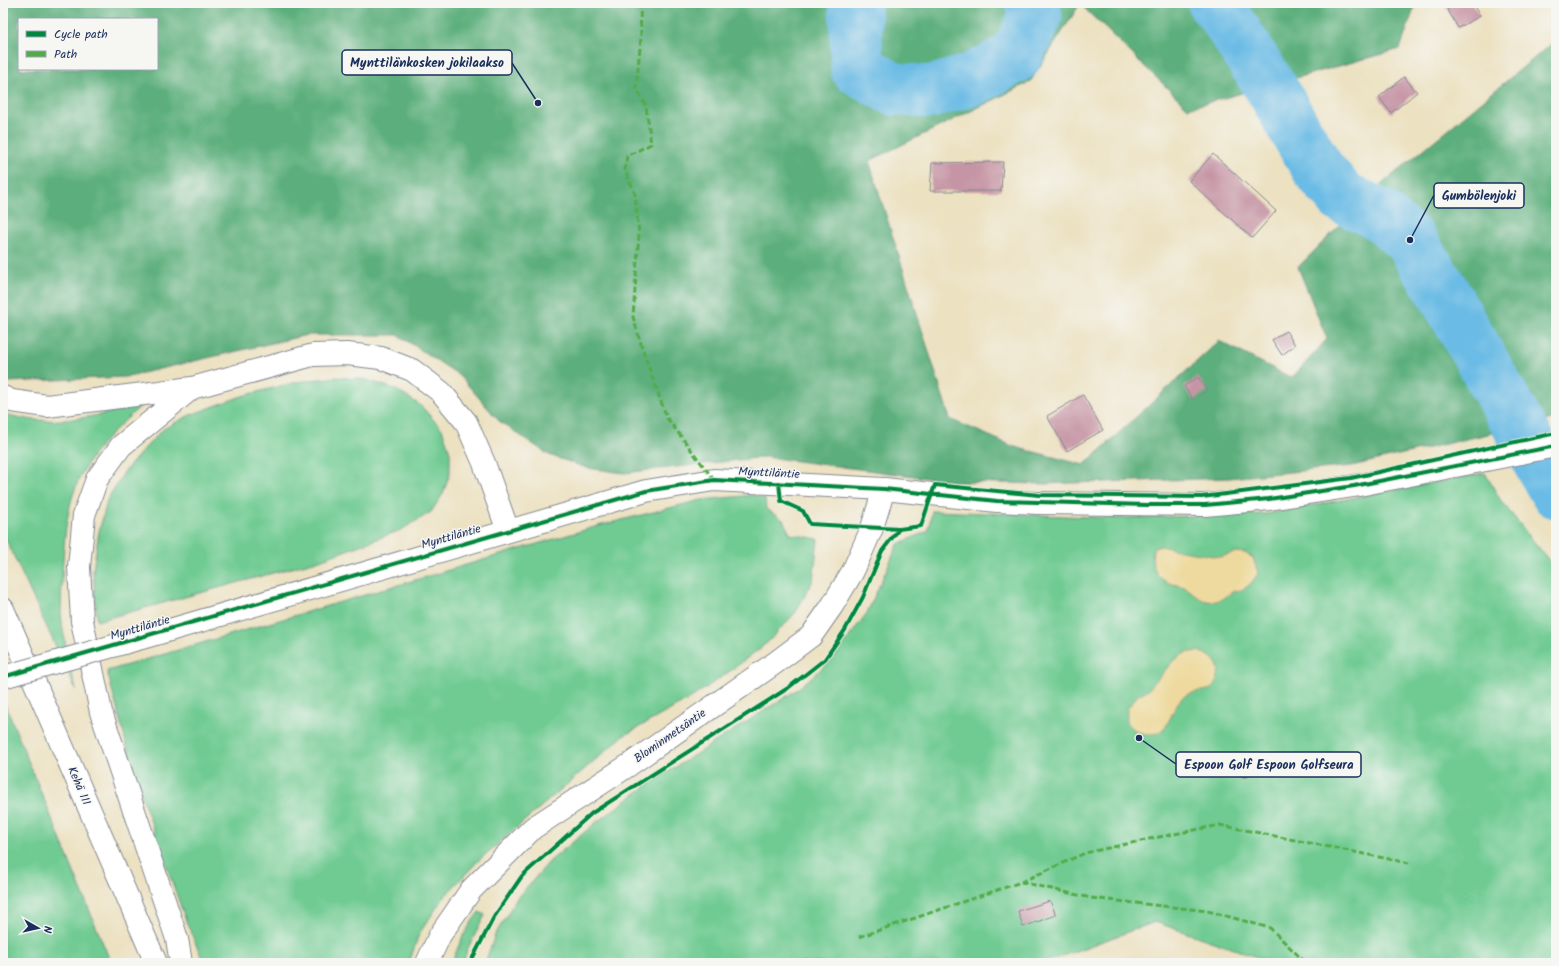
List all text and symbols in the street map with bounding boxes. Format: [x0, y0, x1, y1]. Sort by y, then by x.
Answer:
legend [18, 18, 158, 70]
text: Cycle path [54, 25, 108, 44]
text: Path [54, 45, 77, 64]
callout: Mynttilänkosken jokilaakso [342, 50, 512, 75]
text: Mynttilänkosken jokilaakso [350, 53, 504, 74]
callout: Gumbölenjoki [1434, 183, 1524, 208]
text: Gumbölenjoki [1442, 186, 1517, 207]
street label: Mynttiläntie [738, 462, 801, 484]
street label: Mynttiläntie [419, 519, 484, 555]
street label: Mynttiläntie [108, 610, 173, 646]
street label: Blominmetsäntie [630, 704, 711, 768]
callout: Espoon Golf Espoon Golfseura [1176, 752, 1361, 777]
text: Espoon Golf Espoon Golfseura [1184, 755, 1354, 776]
street label: Kehä III [62, 764, 96, 809]
north arrow [18, 908, 58, 948]
text: N [38, 925, 56, 934]

